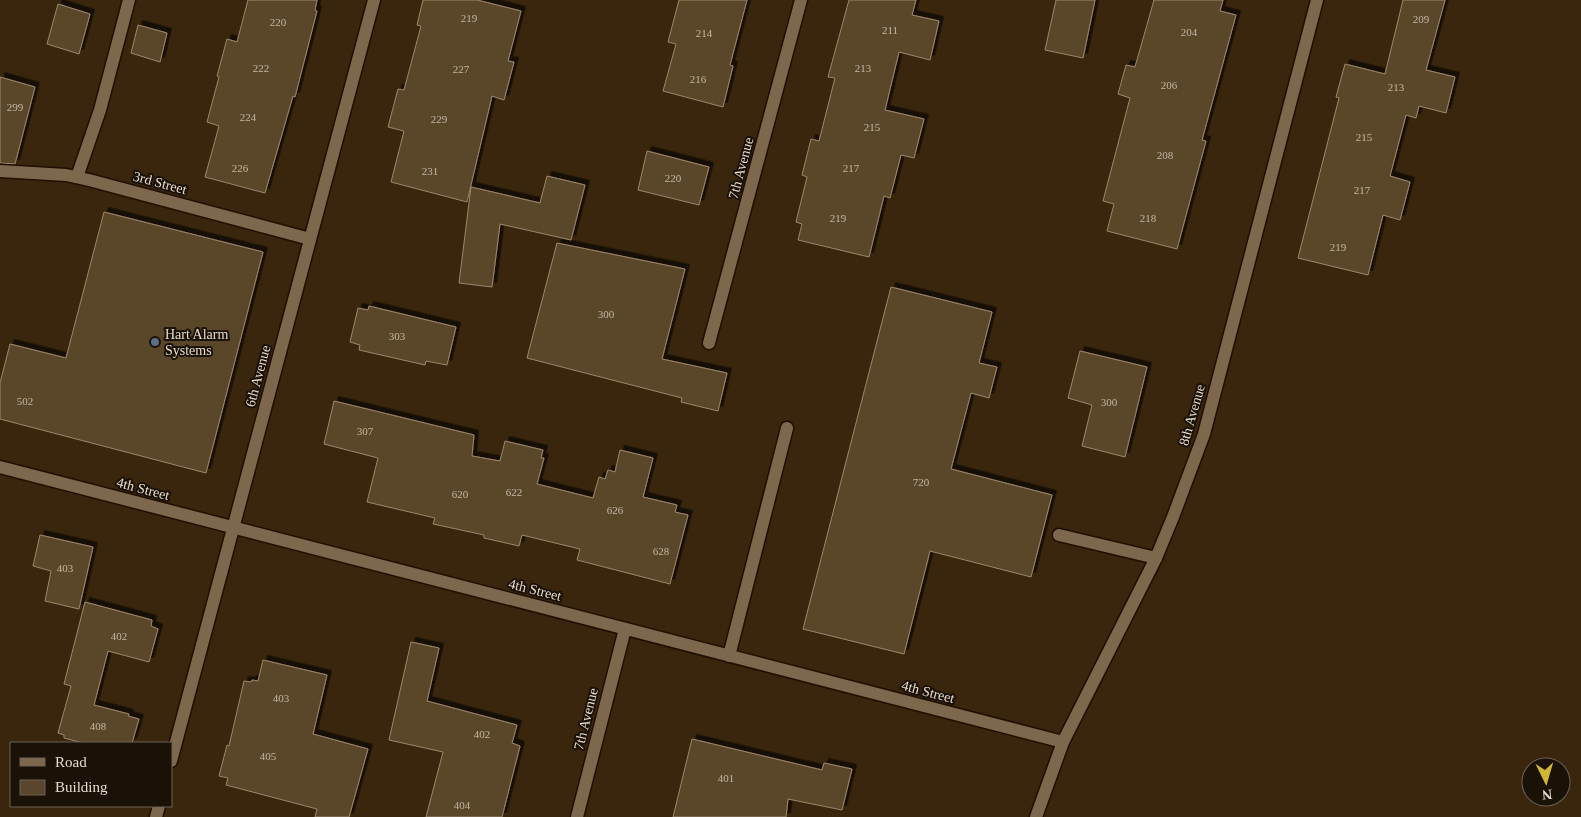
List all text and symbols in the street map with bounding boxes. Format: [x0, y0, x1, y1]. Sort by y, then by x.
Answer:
house number: 219 [461, 12, 478, 24]
house number: 209 [1413, 13, 1430, 25]
house number: 220 [270, 16, 287, 28]
house number: 211 [882, 24, 898, 36]
house number: 204 [1181, 26, 1198, 38]
house number: 214 [696, 27, 713, 39]
house number: 222 [253, 62, 269, 74]
house number: 213 [855, 62, 872, 74]
house number: 227 [453, 63, 470, 75]
house number: 216 [690, 73, 707, 85]
house number: 206 [1161, 79, 1178, 91]
house number: 213 [1388, 81, 1405, 93]
house number: 299 [7, 101, 24, 113]
house number: 224 [240, 111, 257, 123]
house number: 229 [431, 113, 448, 125]
house number: 215 [864, 121, 881, 133]
house number: 215 [1356, 131, 1373, 143]
street label: 7th Avenue [726, 136, 756, 200]
house number: 208 [1157, 149, 1174, 161]
house number: 226 [232, 162, 249, 174]
house number: 217 [843, 162, 860, 174]
house number: 231 [422, 165, 438, 177]
street label: 3rd Street [132, 169, 189, 197]
house number: 220 [665, 172, 682, 184]
house number: 217 [1354, 184, 1371, 196]
house number: 219 [830, 212, 847, 224]
house number: 218 [1140, 212, 1157, 224]
house number: 219 [1330, 241, 1347, 253]
house number: 300 [598, 308, 615, 320]
place label: Hart Alarm Systems [165, 327, 228, 358]
house number: 303 [389, 330, 406, 342]
marker: Hart Alarm Systems [149, 336, 161, 348]
street label: 6th Avenue [243, 344, 273, 408]
street label: 8th Avenue [1176, 383, 1208, 447]
house number: 502 [17, 395, 33, 407]
house number: 300 [1101, 396, 1118, 408]
house number: 307 [357, 425, 374, 437]
street label: 4th Street [115, 475, 171, 503]
house number: 720 [913, 476, 930, 488]
house number: 622 [506, 486, 522, 498]
house number: 620 [452, 488, 469, 500]
house number: 626 [607, 504, 624, 516]
house number: 628 [653, 545, 670, 557]
house number: 403 [57, 562, 74, 574]
street label: 4th Street [507, 576, 563, 604]
house number: 402 [111, 630, 127, 642]
street label: 4th Street [900, 678, 956, 706]
street label: 7th Avenue [571, 687, 601, 751]
house number: 403 [273, 692, 290, 704]
house number: 408 [90, 720, 107, 732]
house number: 402 [474, 728, 490, 740]
legend [10, 742, 172, 807]
house number: 405 [260, 750, 277, 762]
text: Road [55, 754, 87, 770]
north arrow [1521, 757, 1571, 807]
house number: 401 [718, 772, 734, 784]
text: Building [55, 779, 108, 795]
text: N [1541, 787, 1553, 802]
house number: 404 [454, 799, 471, 811]

